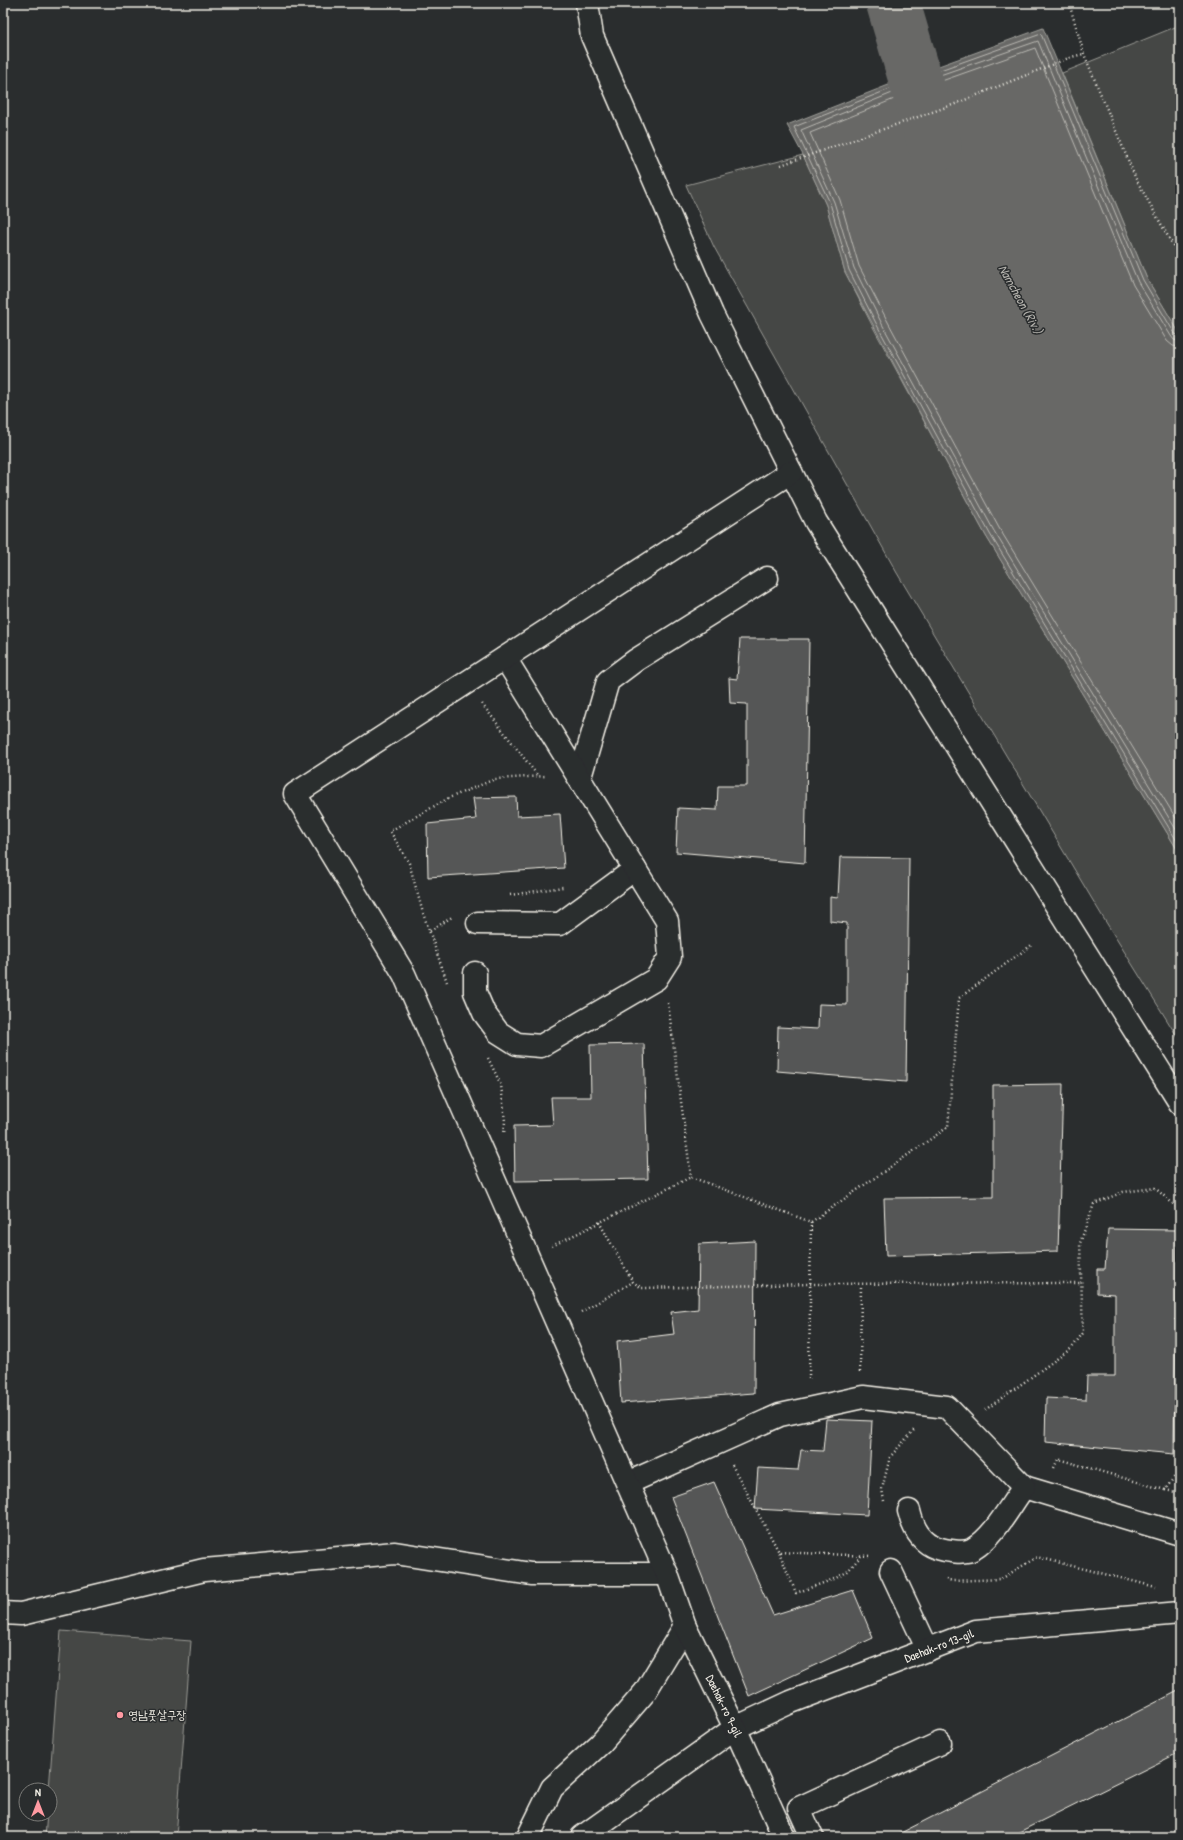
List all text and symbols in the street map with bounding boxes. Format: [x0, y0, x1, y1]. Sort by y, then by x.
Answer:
water label: Namcheon (Riv.) [995, 261, 1048, 338]
street label: Daehak-ro 13-gil [902, 1624, 977, 1667]
street label: Daehak-ro 9-gil [702, 1672, 747, 1741]
place label: 영남풋살구장 [128, 1706, 186, 1723]
marker: 영남풋살구장 [115, 1710, 125, 1720]
north arrow [18, 1782, 58, 1822]
text: N [35, 1785, 41, 1799]

